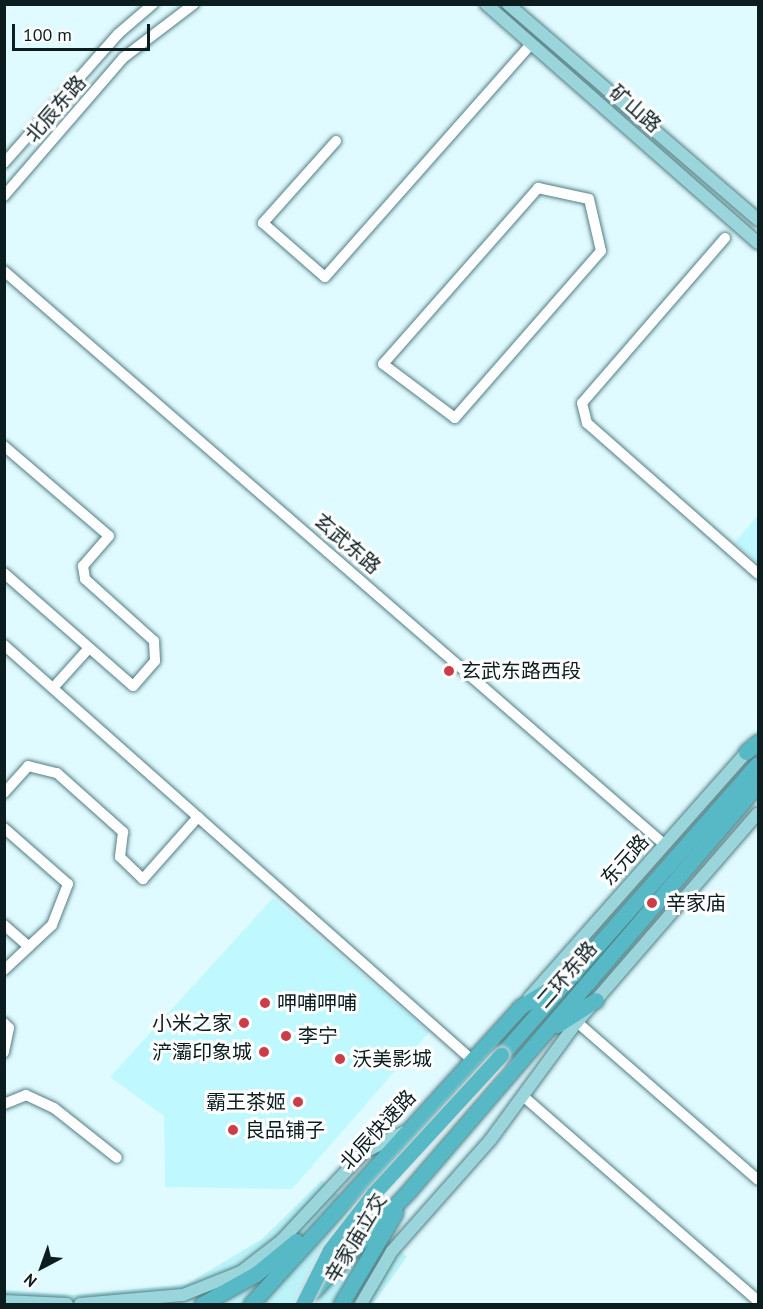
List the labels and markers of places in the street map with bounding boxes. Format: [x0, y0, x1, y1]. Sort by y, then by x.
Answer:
place label: 玄武东路西段 [461, 659, 581, 683]
marker: 玄武东路西段 [442, 664, 456, 678]
place label: 辛家庙 [666, 891, 726, 915]
marker: 辛家庙 [643, 894, 661, 912]
place label: 呷哺呷哺 [277, 991, 357, 1015]
marker: 呷哺呷哺 [258, 996, 272, 1010]
place label: 小米之家 [152, 1011, 232, 1035]
marker: 小米之家 [237, 1016, 251, 1030]
place label: 李宁 [298, 1024, 338, 1048]
marker: 李宁 [279, 1029, 293, 1043]
place label: 浐灞印象城 [152, 1040, 252, 1064]
marker: 浐灞印象城 [257, 1045, 271, 1059]
place label: 沃美影城 [352, 1047, 432, 1071]
marker: 沃美影城 [333, 1052, 347, 1066]
place label: 霸王茶姬 [206, 1090, 286, 1114]
marker: 霸王茶姬 [291, 1095, 305, 1109]
place label: 良品铺子 [245, 1118, 325, 1142]
marker: 良品铺子 [226, 1123, 240, 1137]

